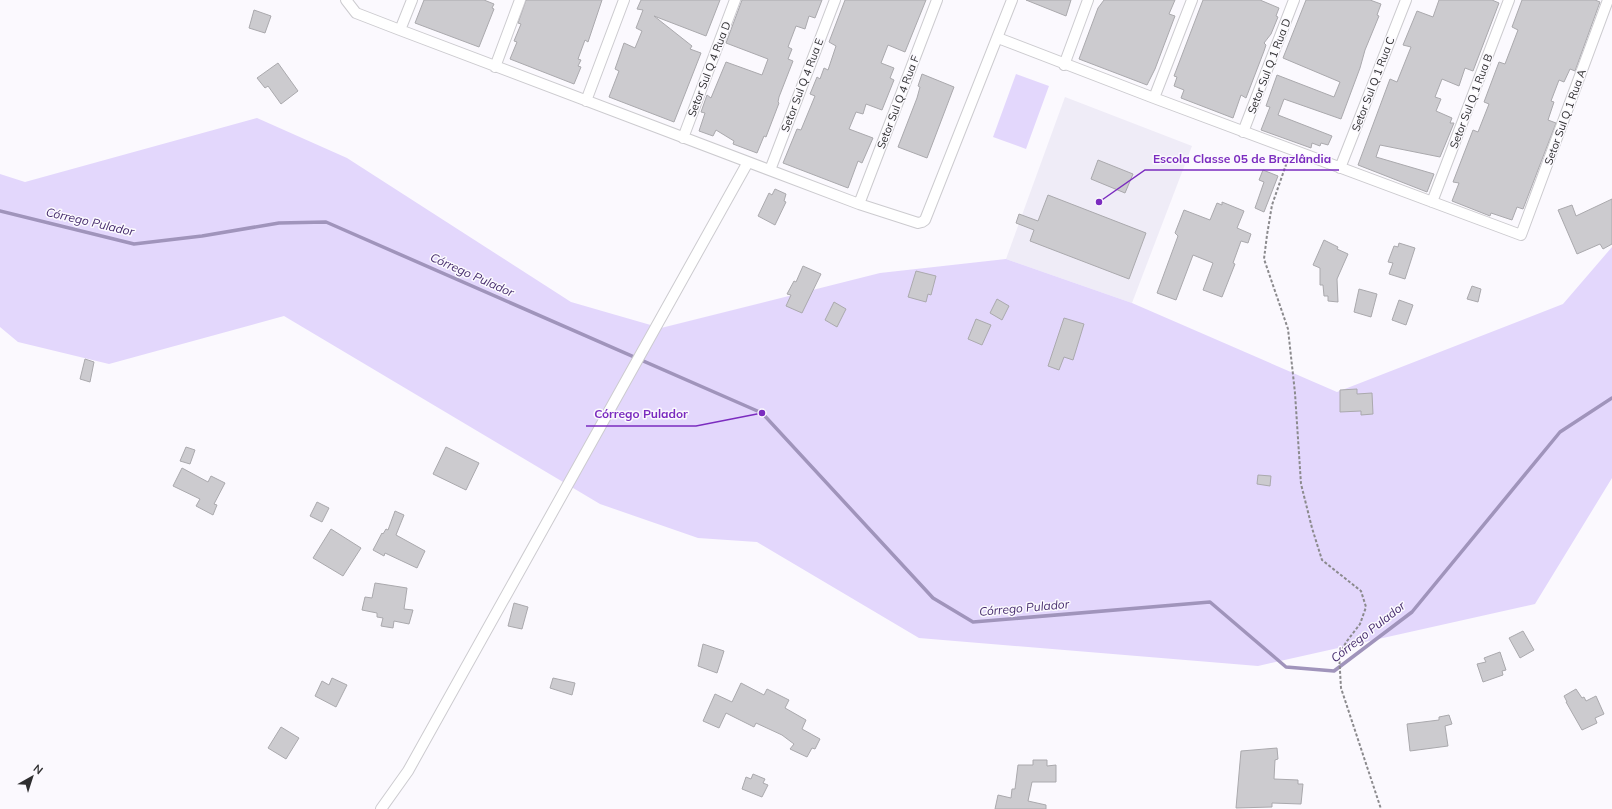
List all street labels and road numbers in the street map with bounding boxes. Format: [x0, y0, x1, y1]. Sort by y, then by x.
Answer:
street label: Setor Sul Q 1 Rua D [1244, 16, 1294, 116]
street label: Setor Sul Q 4 Rua D [684, 19, 734, 119]
street label: Setor Sul Q 1 Rua C [1349, 35, 1397, 133]
street label: Setor Sul Q 4 Rua E [778, 36, 826, 134]
street label: Setor Sul Q 1 Rua B [1447, 52, 1495, 150]
street label: Setor Sul Q 4 Rua F [874, 53, 922, 151]
street label: Setor Sul Q 1 Rua A [1541, 67, 1589, 167]

